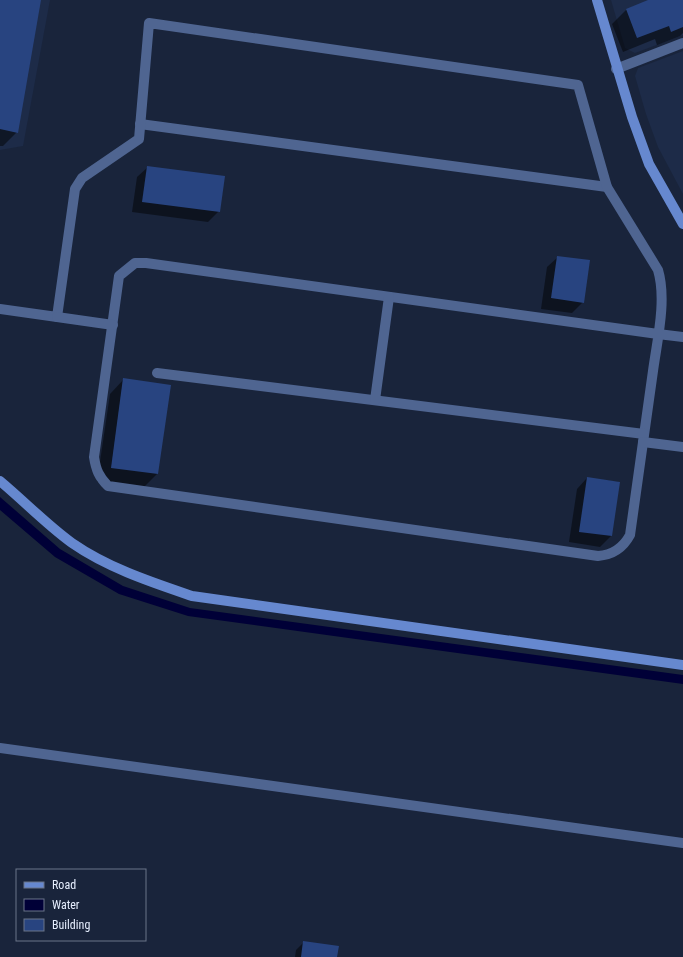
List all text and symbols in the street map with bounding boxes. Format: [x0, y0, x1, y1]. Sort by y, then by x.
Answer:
legend [16, 869, 146, 941]
text: Road [52, 878, 76, 892]
text: Water [52, 898, 80, 912]
text: Building [52, 918, 90, 932]

